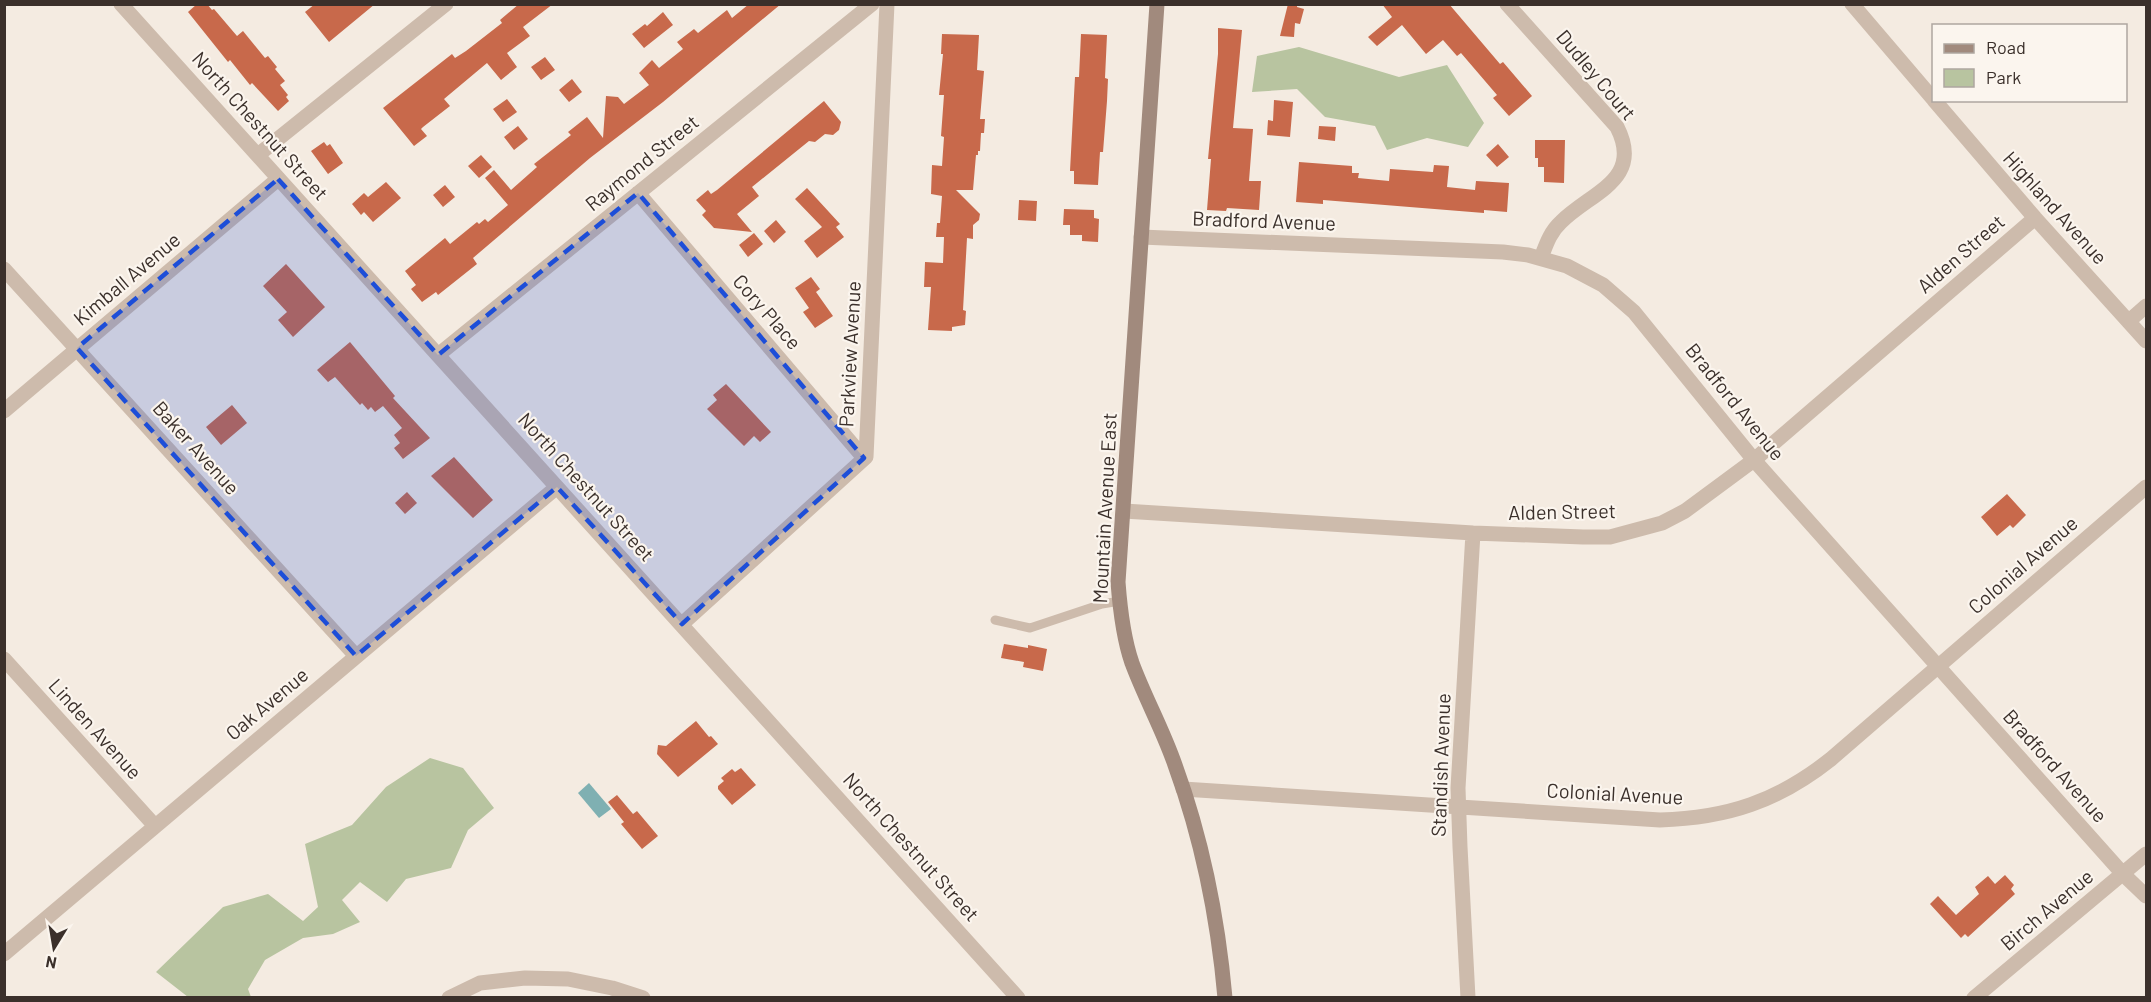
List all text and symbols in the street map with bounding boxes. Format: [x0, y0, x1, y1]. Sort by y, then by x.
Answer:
street label: Dudley Court [1552, 24, 1641, 124]
legend [1932, 24, 2127, 102]
text: Road [1986, 36, 2026, 58]
street label: North Chestnut Street [188, 46, 334, 205]
text: Park [1986, 66, 2021, 88]
street label: Raymond Street [580, 109, 703, 215]
street label: Highland Avenue [1999, 146, 2113, 269]
street label: Bradford Avenue [1192, 206, 1336, 235]
street label: Alden Street [1912, 209, 2009, 298]
street label: Kimball Avenue [68, 227, 185, 330]
street label: Cory Place [729, 269, 807, 354]
street label: Parkview Avenue [833, 280, 865, 428]
street label: Bradford Avenue [1681, 338, 1790, 465]
street label: Baker Avenue [148, 396, 245, 499]
street label: North Chestnut Street [514, 407, 660, 566]
street label: Mountain Avenue East [1087, 412, 1121, 604]
street label: Alden Street [1508, 498, 1616, 524]
street label: Colonial Avenue [1963, 510, 2082, 618]
street label: Oak Avenue [220, 662, 312, 745]
street label: Linden Avenue [44, 673, 147, 784]
street label: Standish Avenue [1425, 693, 1455, 837]
street label: Bradford Avenue [1999, 704, 2113, 827]
street label: North Chestnut Street [839, 767, 985, 926]
street label: Colonial Avenue [1546, 777, 1684, 809]
street label: Birch Avenue [1995, 864, 2098, 955]
north arrow [24, 918, 84, 978]
text: N [44, 953, 58, 974]

